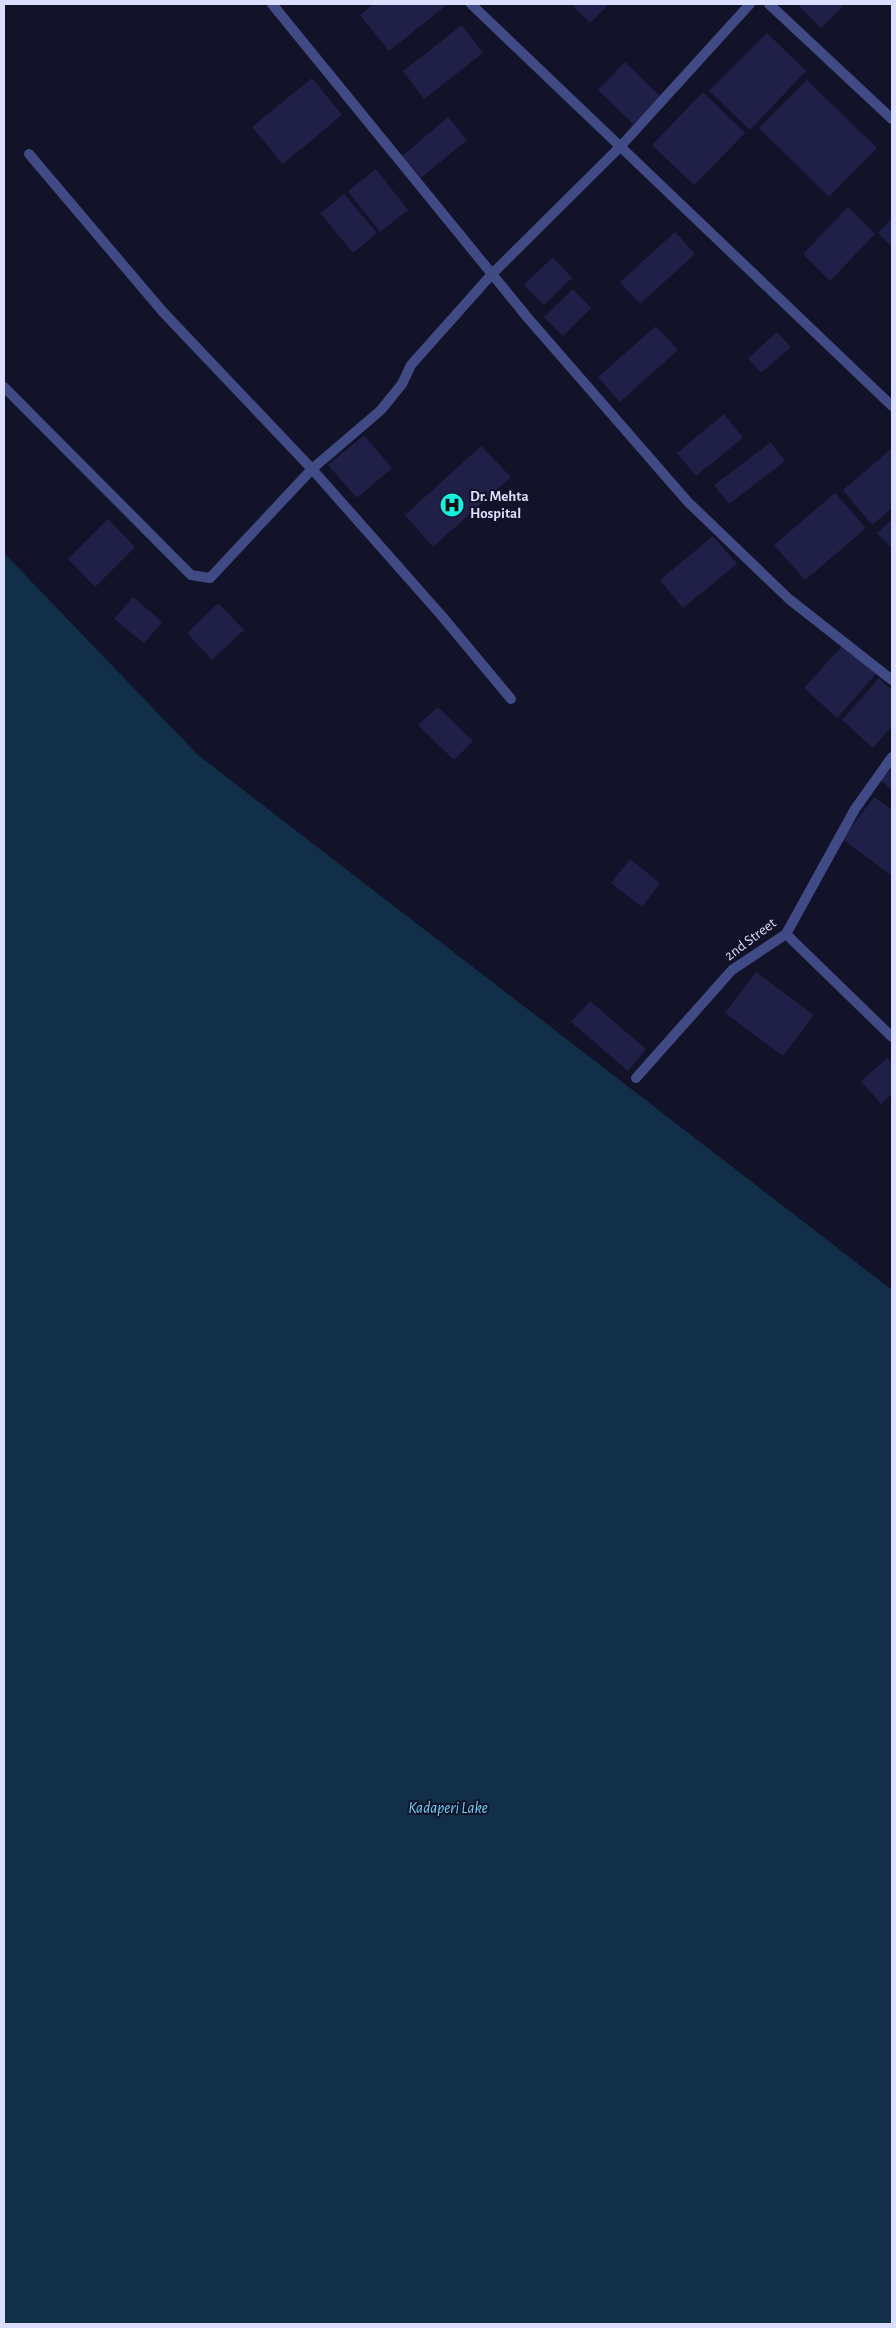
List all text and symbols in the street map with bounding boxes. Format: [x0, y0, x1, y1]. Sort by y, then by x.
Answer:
place label: Dr. Mehta Hospital [470, 489, 529, 521]
hospital icon: Dr. Mehta Hospital [439, 492, 465, 518]
street label: 2nd Street [722, 915, 779, 963]
water label: Kadaperi Lake [408, 1800, 488, 1817]

